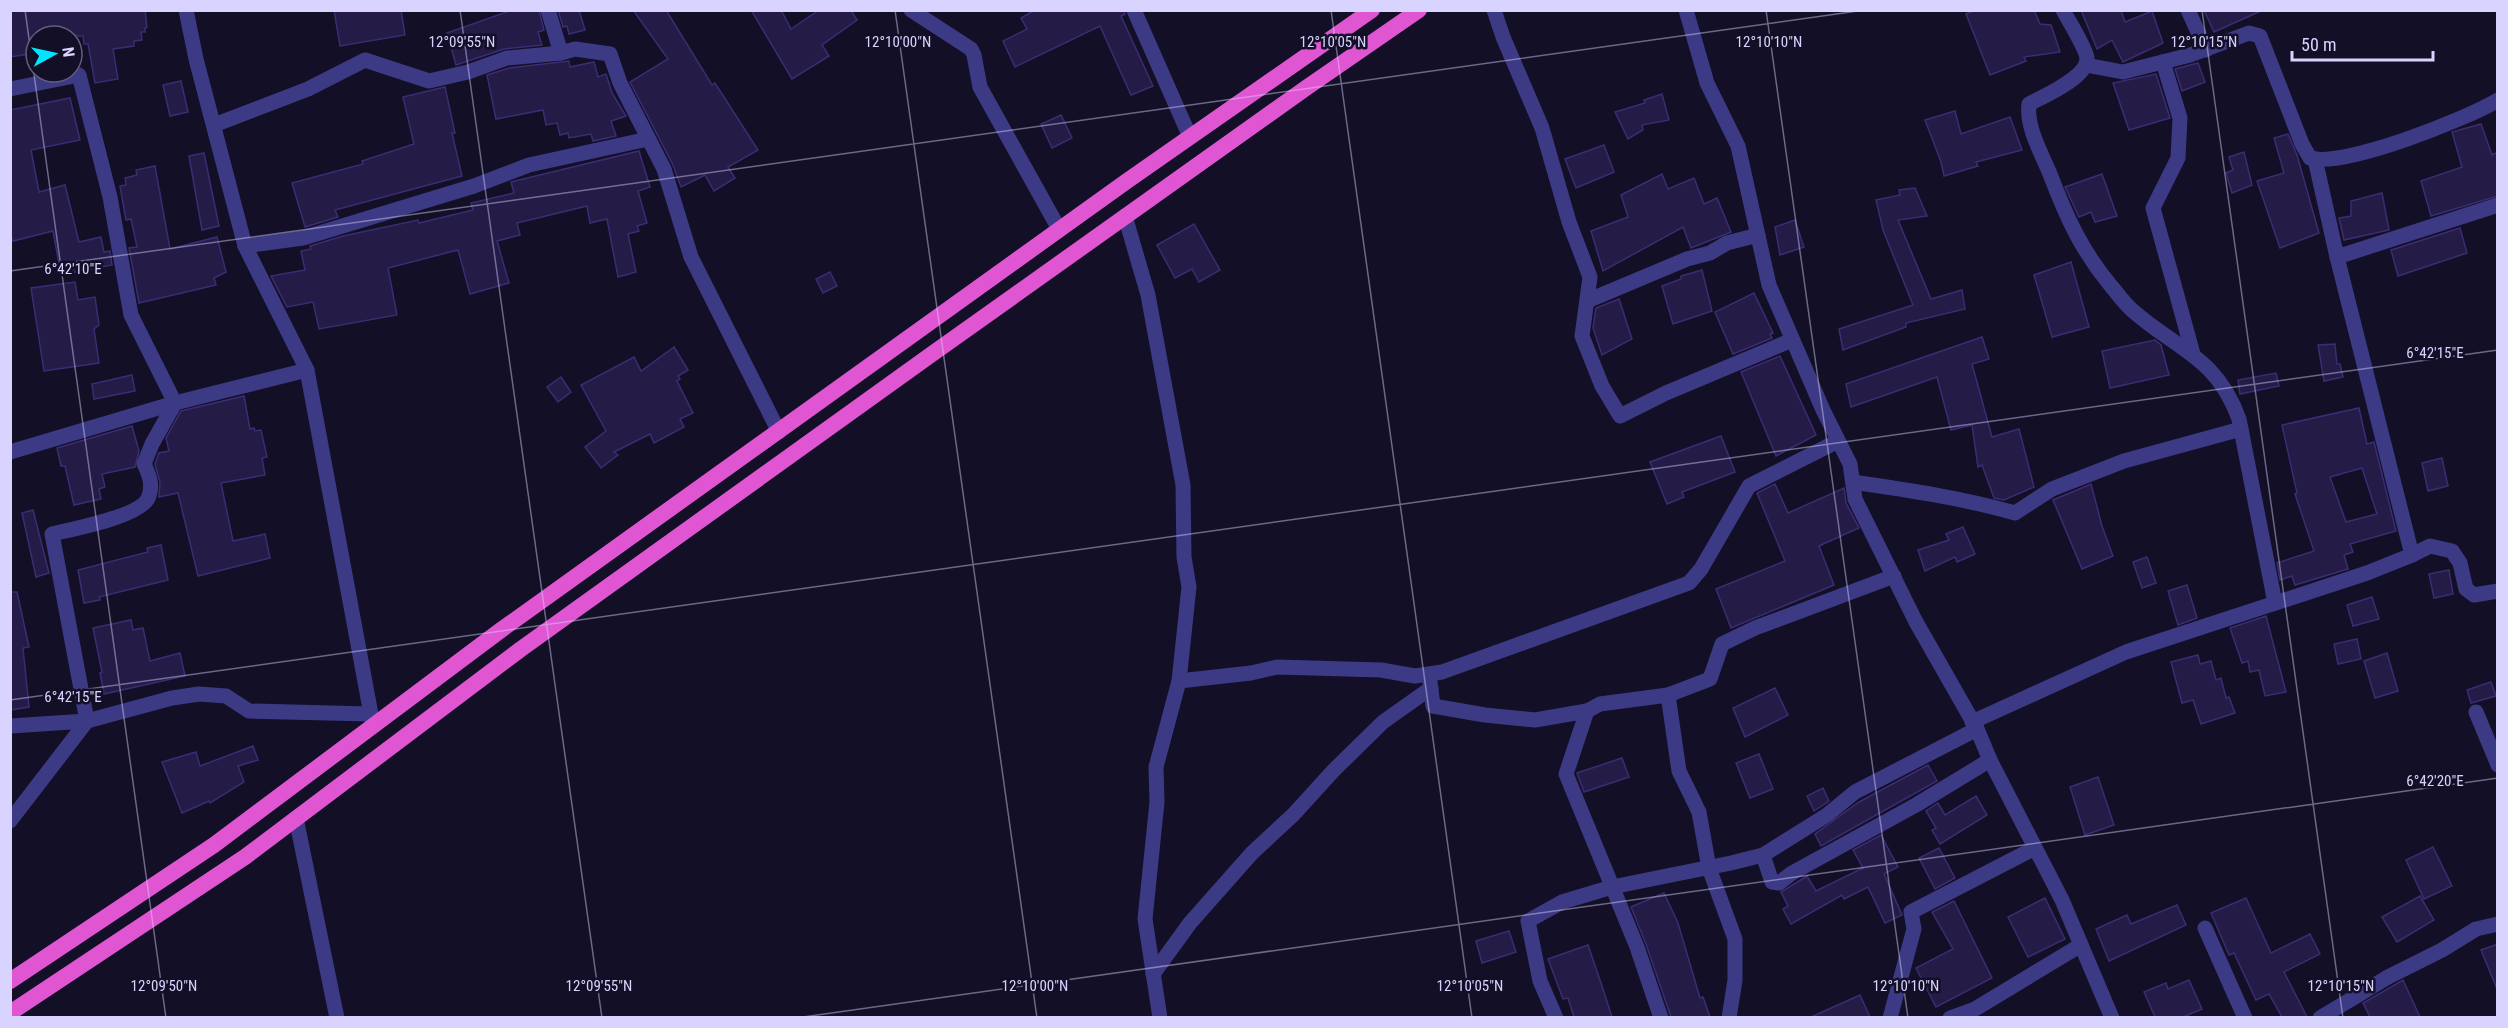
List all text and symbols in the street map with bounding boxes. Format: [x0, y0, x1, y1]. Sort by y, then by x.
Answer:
north arrow [24, 24, 84, 84]
scale bar [2292, 24, 2433, 62]
text: 12°09'55"N [429, 33, 495, 51]
text: 12°10'00"N [865, 33, 931, 51]
text: 12°10'05"N [1300, 33, 1366, 51]
text: 12°10'10"N [1736, 33, 1802, 51]
text: 12°10'15"N [2171, 33, 2237, 51]
text: 50 m [2301, 34, 2336, 55]
text: N [58, 46, 78, 58]
text: 6°42'10"E [44, 260, 102, 278]
text: 6°42'15"E [2406, 344, 2464, 362]
text: 6°42'15"E [44, 688, 102, 706]
text: 6°42'20"E [2406, 772, 2464, 790]
text: 12°09'50"N [131, 977, 197, 995]
text: 12°09'55"N [566, 977, 632, 995]
text: 12°10'00"N [1002, 977, 1068, 995]
text: 12°10'05"N [1437, 977, 1503, 995]
text: 12°10'10"N [1873, 977, 1939, 995]
text: 12°10'15"N [2308, 977, 2374, 995]

